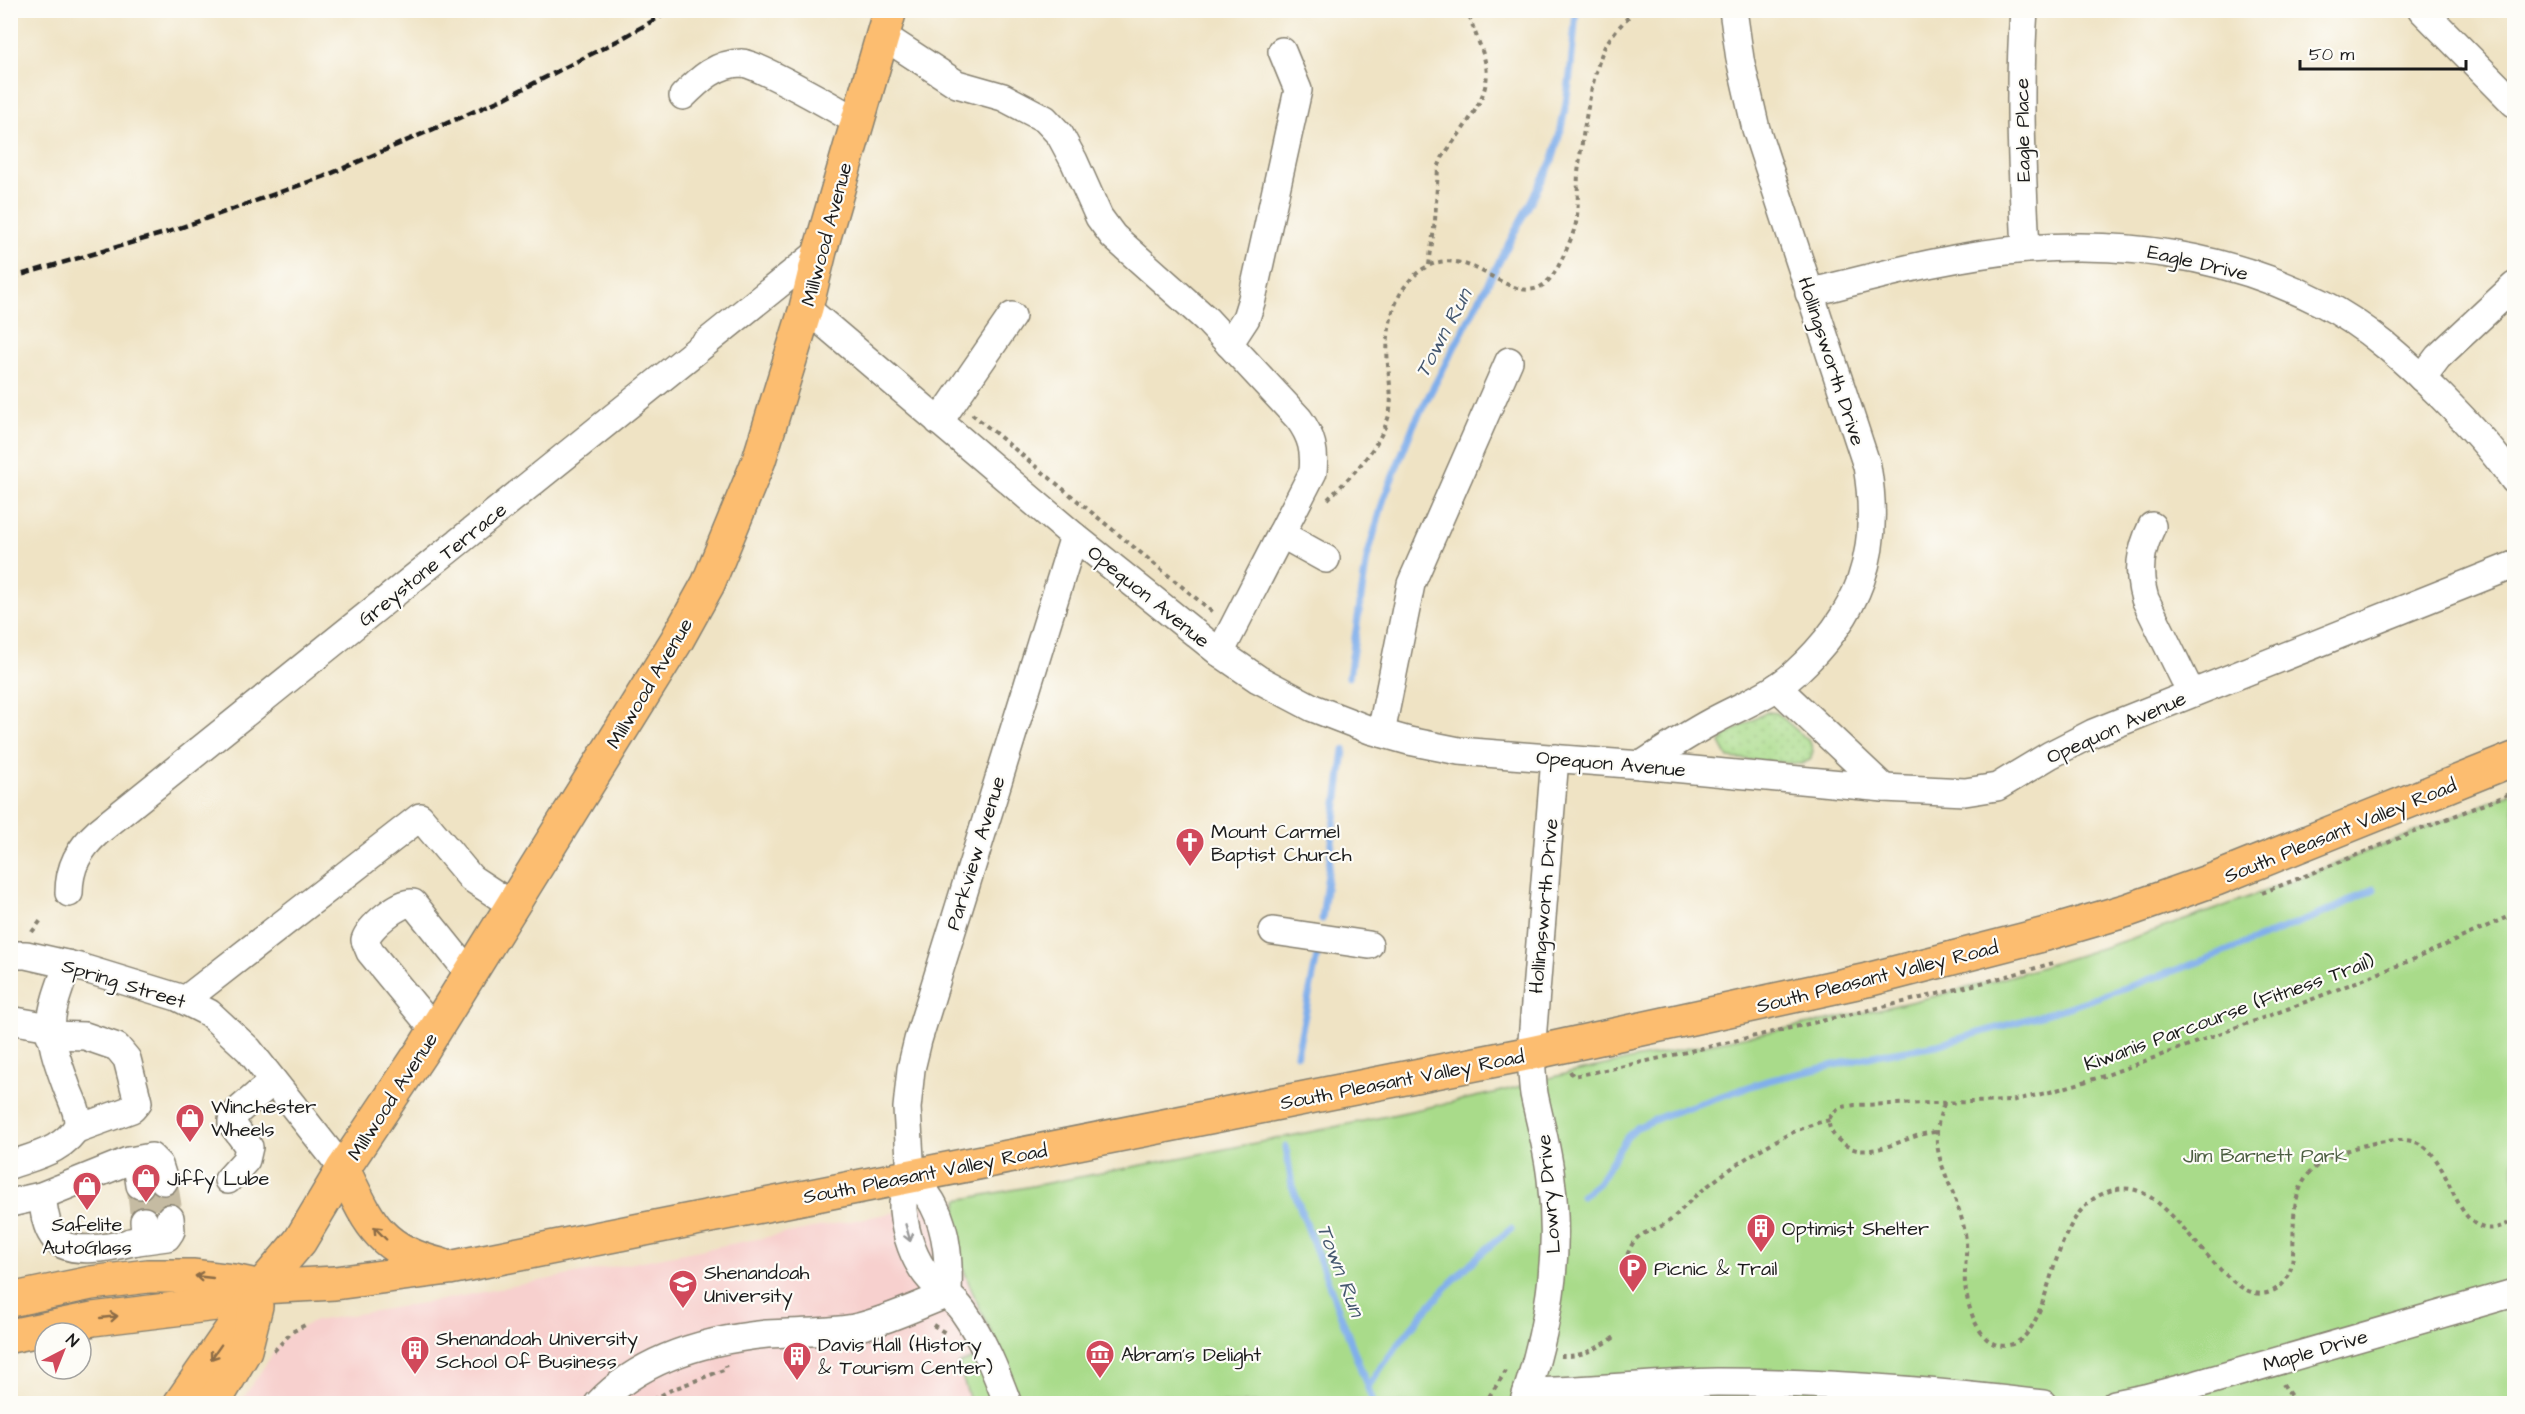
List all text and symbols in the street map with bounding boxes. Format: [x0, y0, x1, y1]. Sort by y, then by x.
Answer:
scale bar [2300, 33, 2466, 71]
text: 50 m [2309, 42, 2354, 67]
street label: Eagle Place [2008, 78, 2039, 182]
street label: Millwood Avenue [794, 159, 860, 309]
street label: Eagle Drive [2144, 238, 2251, 289]
street label: Hollingsworth Drive [1790, 273, 1872, 450]
water label: Town Run [1408, 282, 1480, 383]
street label: Greystone Terrace [352, 496, 514, 634]
street label: Opequon Avenue [1081, 539, 1216, 655]
street label: Millwood Avenue [600, 613, 700, 754]
street label: Opequon Avenue [2042, 685, 2191, 771]
street label: Opequon Avenue [1535, 744, 1687, 784]
street label: South Pleasant Valley Road [2220, 771, 2461, 891]
street label: Parkview Avenue [939, 773, 1013, 934]
street label: Hollingsworth Drive [1522, 817, 1567, 995]
place label: Mount Carmel Baptist Church [1211, 818, 1352, 869]
church icon: Mount Carmel Baptist Church [1174, 826, 1206, 868]
street label: South Pleasant Valley Road [1753, 933, 2001, 1022]
street label: Kiwanis Parcourse (Fitness Trail) [2080, 947, 2378, 1079]
street label: Spring Street [58, 952, 189, 1017]
street label: Millwood Avenue [341, 1027, 445, 1166]
street label: South Pleasant Valley Road [1278, 1043, 1527, 1118]
place label: Winchester Wheels [211, 1093, 316, 1144]
shop icon: Winchester Wheels [174, 1102, 206, 1144]
street label: Lowry Drive [1530, 1133, 1569, 1255]
street label: South Pleasant Valley Road [801, 1137, 1050, 1212]
park label: Jim Barnett Park [2183, 1142, 2347, 1170]
shop icon: Jiffy Lube [130, 1162, 162, 1204]
place label: Jiffy Lube [167, 1165, 270, 1194]
shop icon: Safelite AutoGlass [71, 1170, 103, 1212]
place label: Safelite AutoGlass [42, 1211, 132, 1262]
building icon: Optimist Shelter [1745, 1212, 1777, 1254]
place label: Optimist Shelter [1782, 1215, 1929, 1243]
water label: Town Run [1310, 1220, 1372, 1322]
one-way arrow [903, 1223, 914, 1242]
one-way arrow [372, 1226, 387, 1241]
parking icon: Picnic & Trail [1617, 1252, 1649, 1294]
place label: Picnic & Trail [1654, 1255, 1777, 1283]
place label: Shenandoah University [704, 1259, 809, 1311]
school or university icon: Shenandoah University [667, 1268, 699, 1310]
one-way arrow [194, 1271, 214, 1282]
one-way arrow [99, 1311, 119, 1322]
north arrow [33, 1321, 93, 1381]
street label: Maple Drive [2259, 1323, 2371, 1379]
place label: Shenandoah University School Of Business [436, 1325, 638, 1376]
text: N [61, 1329, 83, 1352]
place label: Davis Hall (History & Tourism Center) [818, 1331, 993, 1382]
building icon: Shenandoah University School Of Business [399, 1334, 431, 1376]
museum icon: Abram's Delight [1084, 1338, 1116, 1380]
building icon: Davis Hall (History & Tourism Center) [781, 1340, 813, 1382]
place label: Abram's Delight [1121, 1341, 1261, 1370]
one-way arrow [210, 1343, 222, 1360]

